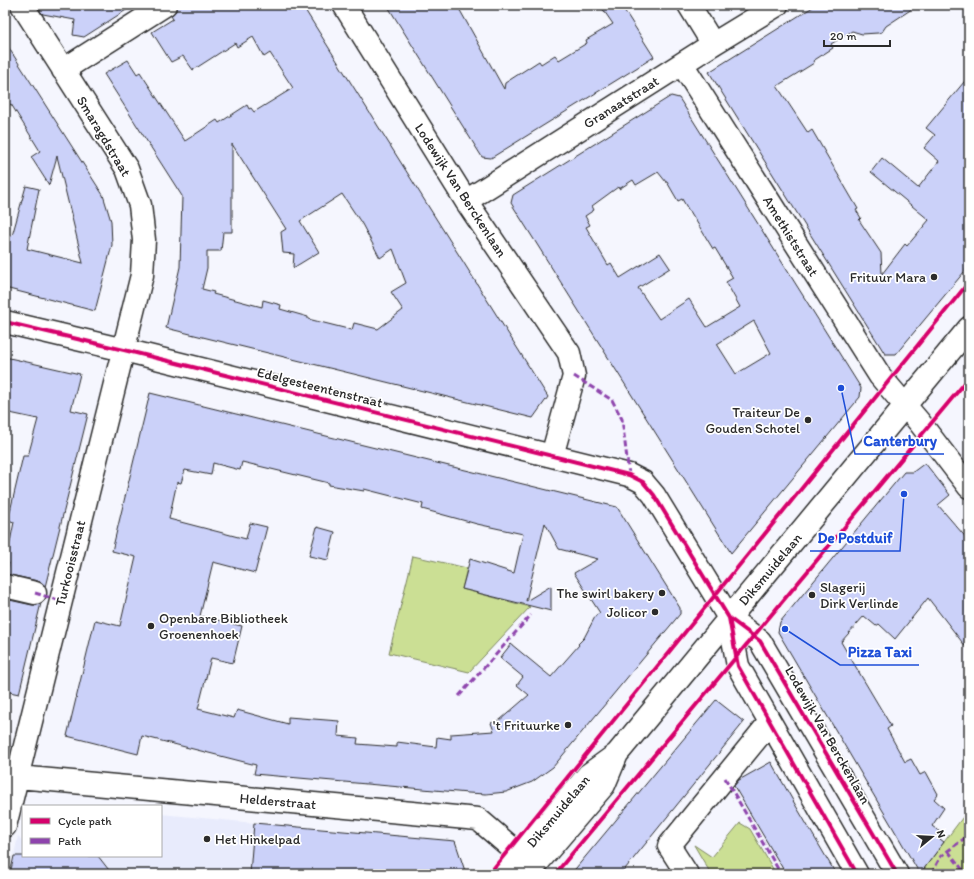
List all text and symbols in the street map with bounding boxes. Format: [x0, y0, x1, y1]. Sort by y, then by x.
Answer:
scale bar [824, 22, 890, 48]
text: 20 m [830, 29, 857, 43]
street label: Granaatstraat [580, 72, 662, 132]
street label: Smaragdstraat [73, 93, 134, 180]
street label: Lodewijk Van Berckenlaan [411, 120, 511, 261]
street label: Amethiststraat [759, 193, 822, 280]
place label: Frituur Mara [850, 269, 926, 286]
marker: Frituur Mara [929, 272, 939, 282]
street label: Edelgesteentenstraat [255, 364, 384, 411]
place label: Traiteur De Gouden Schotel [705, 404, 800, 437]
marker: Traiteur De Gouden Schotel [803, 415, 813, 425]
callout: Canterbury [855, 427, 944, 454]
text: Canterbury [863, 432, 938, 451]
street label: Turkooisstraat [52, 518, 89, 608]
callout: De Postduif [810, 524, 900, 551]
street label: Diksmuidelaan [735, 529, 806, 609]
text: De Postduif [818, 529, 893, 547]
place label: Slagerij Dirk Verlinde [820, 579, 899, 612]
place label: The swirl bakery [556, 585, 654, 602]
marker: The swirl bakery [657, 588, 667, 598]
marker: Slagerij Dirk Verlinde [807, 590, 817, 600]
place label: Jolicor [607, 604, 647, 621]
marker: Jolicor [650, 607, 660, 617]
place label: Openbare Bibliotheek Groenenhoek [159, 610, 289, 643]
marker: Openbare Bibliotheek Groenenhoek [146, 621, 156, 631]
callout: Pizza Taxi [840, 638, 919, 665]
text: Pizza Taxi [848, 643, 912, 661]
street label: Lodewijk Van Berckenlaan [781, 663, 874, 808]
place label: 't Frituurke [493, 717, 560, 734]
marker: 't Frituurke [563, 720, 573, 730]
street label: Diksmuidelaan [523, 771, 594, 851]
street label: Helderstraat [239, 790, 317, 813]
legend [22, 805, 162, 857]
text: Cycle path [58, 814, 112, 828]
north arrow [912, 817, 952, 857]
text: N [934, 829, 948, 840]
place label: Het Hinkelpad [215, 831, 301, 848]
text: Path [58, 834, 81, 848]
marker: Het Hinkelpad [202, 834, 212, 844]

